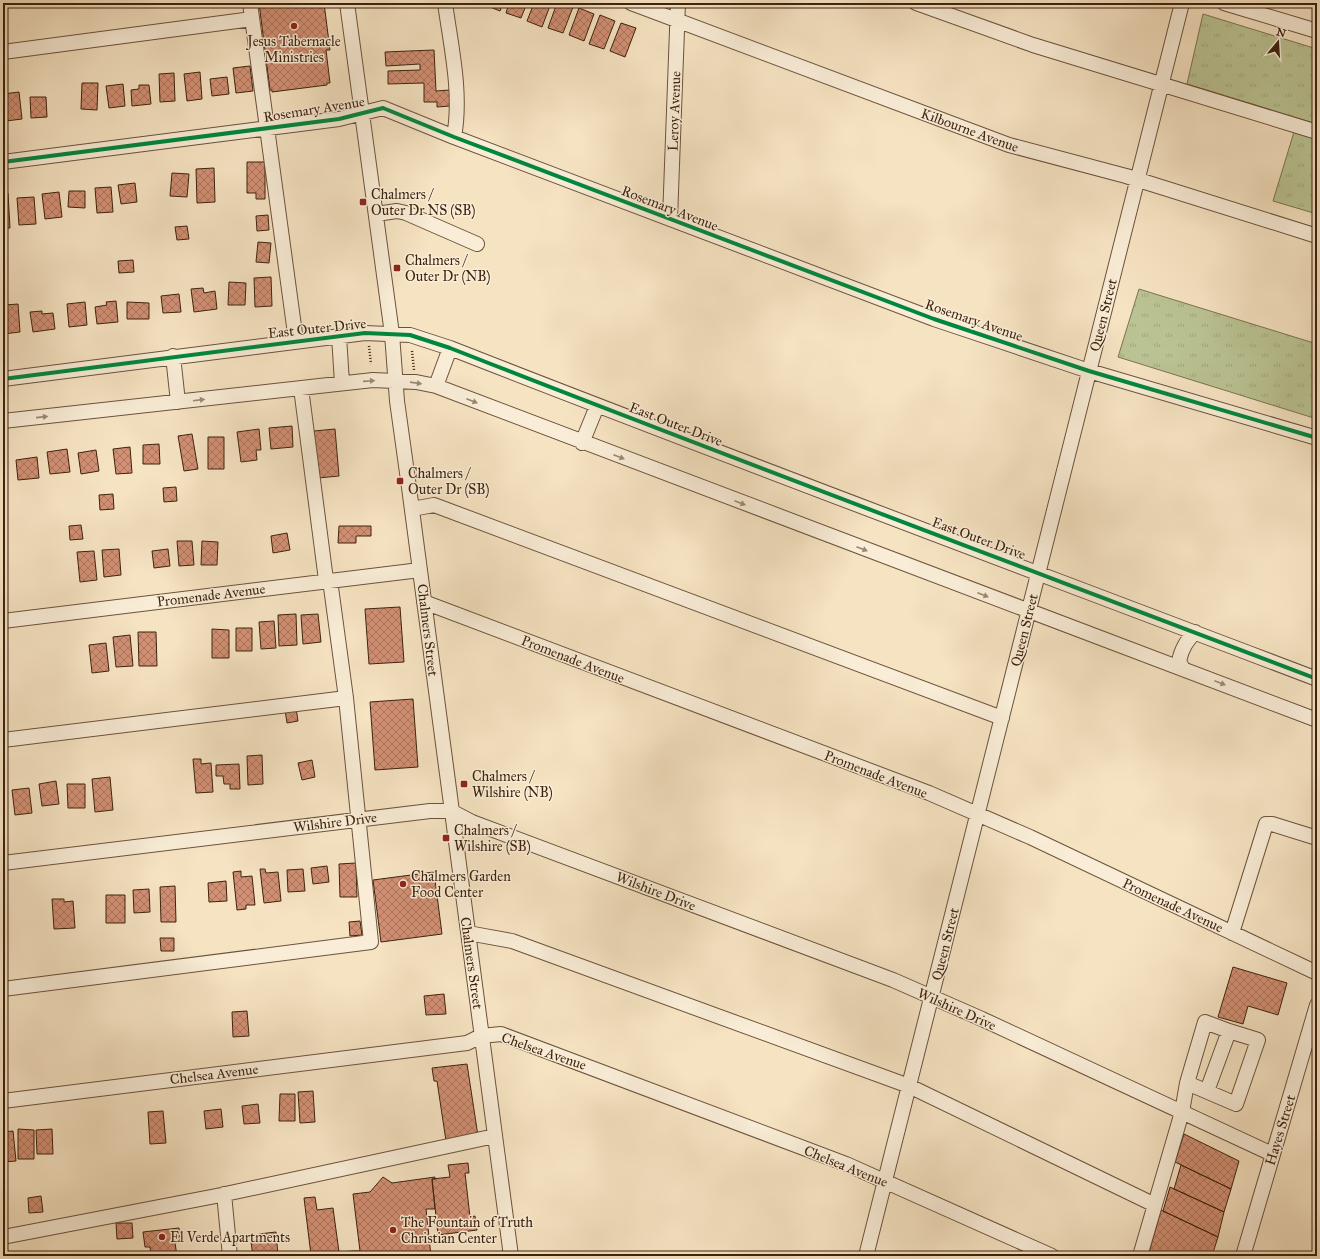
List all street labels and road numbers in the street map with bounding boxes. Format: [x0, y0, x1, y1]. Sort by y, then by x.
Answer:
street label: Leroy Avenue [665, 71, 684, 151]
street label: Rosemary Avenue [262, 93, 366, 126]
street label: Kilbourne Avenue [919, 105, 1021, 156]
street label: Rosemary Avenue [619, 182, 721, 235]
street label: Queen Street [1086, 277, 1121, 353]
street label: Rosemary Avenue [923, 296, 1025, 345]
street label: East Outer Drive [267, 315, 367, 342]
street label: East Outer Drive [627, 399, 725, 450]
street label: East Outer Drive [930, 514, 1028, 563]
street label: Promenade Avenue [156, 580, 266, 611]
street label: Chalmers Street [413, 583, 442, 677]
street label: Queen Street [1007, 592, 1042, 668]
street label: Promenade Avenue [519, 632, 627, 687]
street label: Promenade Avenue [822, 747, 930, 802]
street label: Wilshire Drive [292, 809, 378, 836]
street label: Wilshire Drive [614, 868, 698, 915]
street label: Promenade Avenue [1120, 875, 1226, 936]
street label: Queen Street [928, 906, 963, 982]
street label: Chalmers Street [457, 916, 486, 1010]
street label: Wilshire Drive [915, 985, 999, 1034]
street label: Chelsea Avenue [499, 1029, 589, 1074]
street label: Chelsea Avenue [169, 1061, 259, 1088]
street label: Hayes Street [1262, 1093, 1299, 1168]
street label: Chelsea Avenue [801, 1142, 890, 1191]

